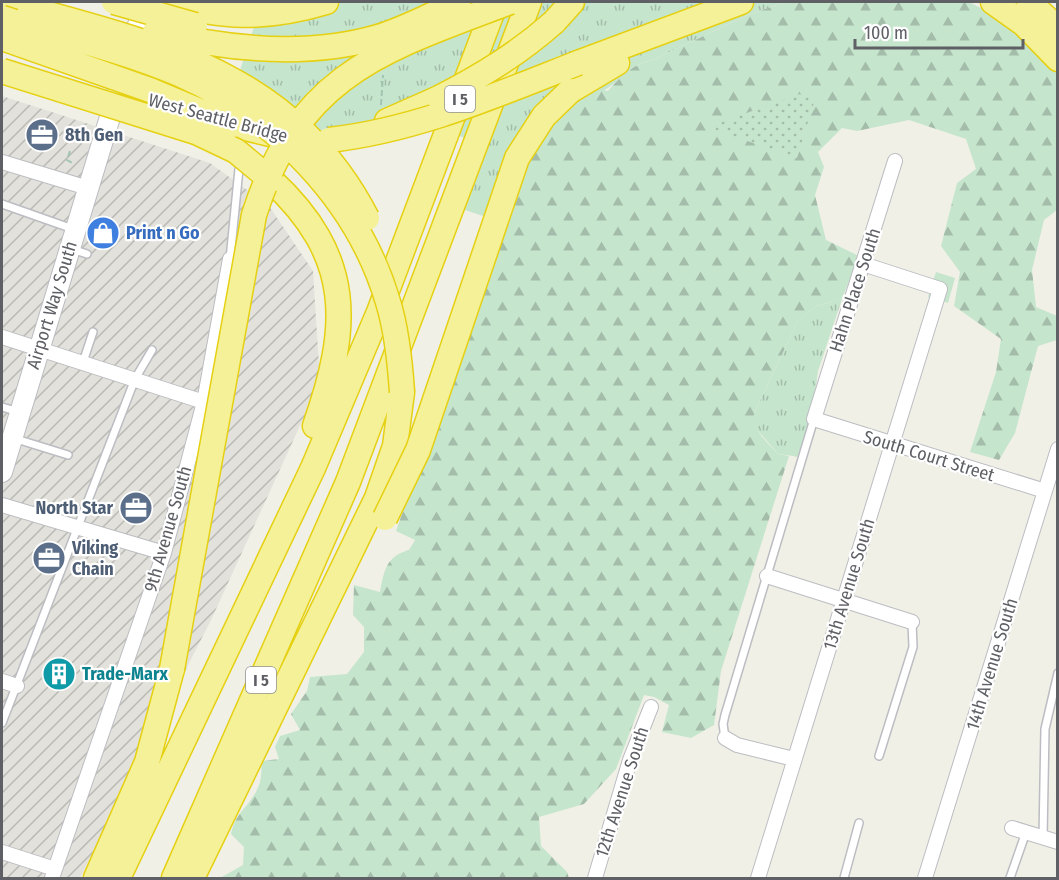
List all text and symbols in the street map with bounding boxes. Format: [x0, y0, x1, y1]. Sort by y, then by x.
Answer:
scale bar [855, 12, 1023, 50]
text: 100 m [864, 22, 908, 44]
road number: I 5 [445, 86, 475, 112]
street label: West Seattle Bridge [146, 89, 290, 147]
office icon: 8th Gen [24, 117, 60, 153]
place label: 8th Gen [65, 124, 123, 146]
shop icon: Print n Go [85, 215, 121, 251]
place label: Print n Go [126, 222, 200, 244]
street label: Hahn Place South [825, 225, 885, 355]
street label: Airport Way South [22, 238, 82, 372]
street label: South Court Street [861, 426, 997, 486]
street label: 9th Avenue South [140, 464, 196, 594]
office icon: North Star [118, 490, 154, 526]
place label: North Star [35, 497, 113, 519]
street label: 13th Avenue South [819, 516, 879, 652]
place label: Viking Chain [71, 537, 118, 580]
office icon: Viking Chain [31, 540, 67, 576]
street label: 14th Avenue South [961, 595, 1023, 733]
building icon: Trade-Marx [41, 656, 77, 692]
place label: Trade-Marx [82, 663, 168, 685]
road number: I 5 [246, 667, 276, 693]
street label: 12th Avenue South [591, 724, 653, 860]

